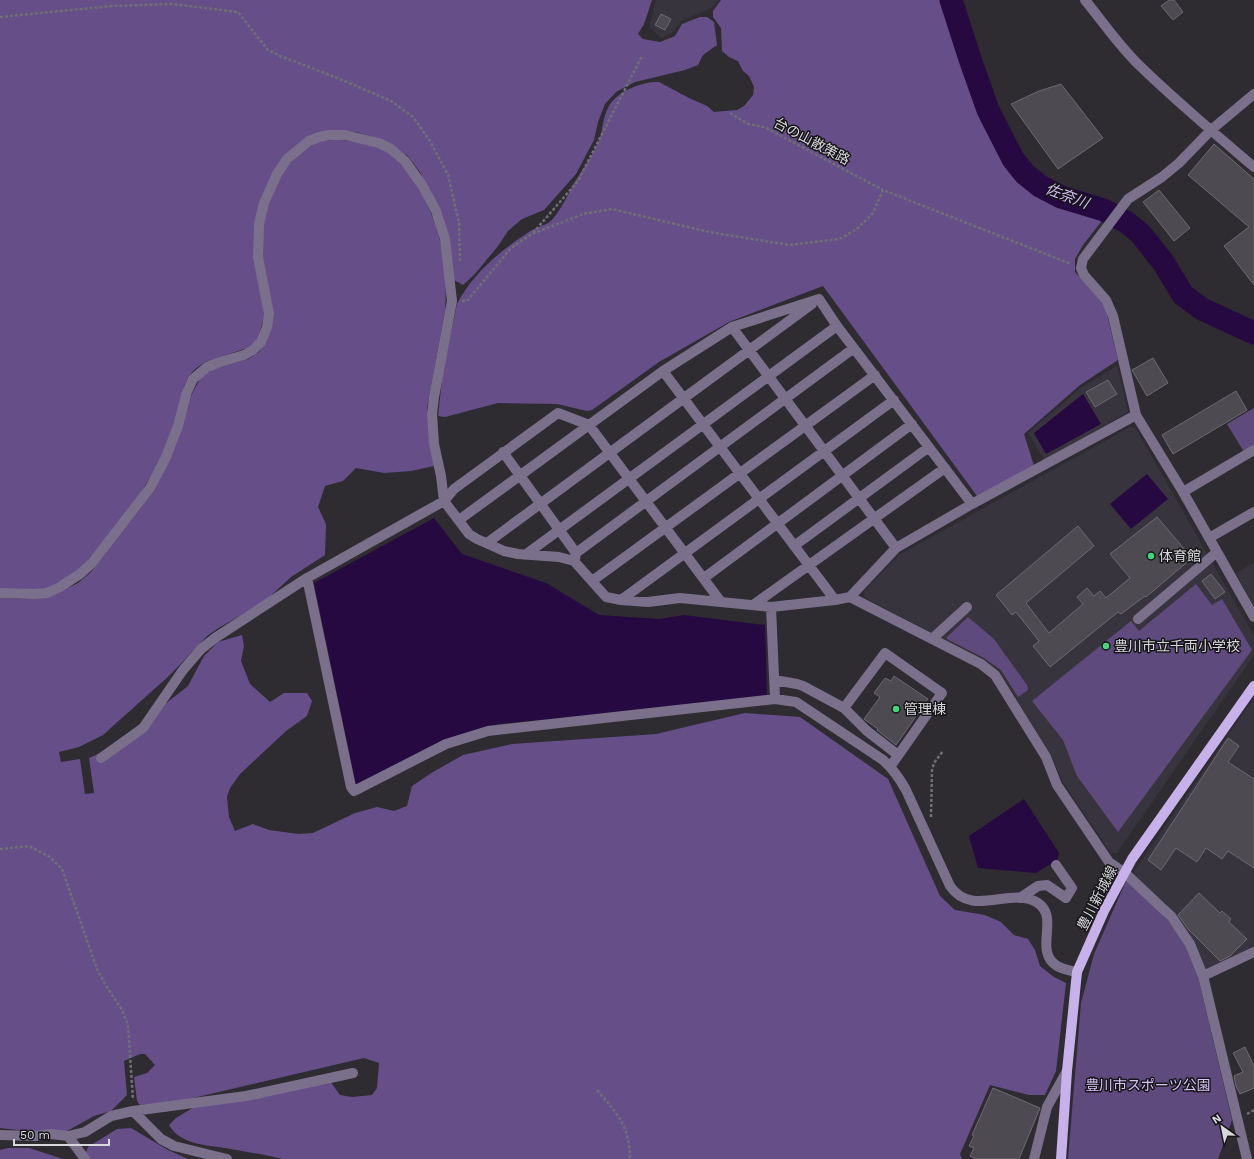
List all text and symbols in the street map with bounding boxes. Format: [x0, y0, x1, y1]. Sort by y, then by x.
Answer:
street label: 台の山散策路 [771, 114, 853, 168]
water label: 佐奈川 [1043, 180, 1093, 213]
place label: 体育館 [1159, 548, 1201, 564]
marker: 体育館 [1146, 551, 1156, 561]
place label: 豊川市立千両小学校 [1114, 638, 1240, 654]
marker: 豊川市立千両小学校 [1101, 641, 1111, 651]
place label: 管理棟 [904, 701, 946, 717]
marker: 管理棟 [891, 704, 901, 714]
street label: 豊川新城線 [1074, 863, 1120, 933]
park label: 豊川市スポーツ公園 [1085, 1077, 1211, 1093]
north arrow [1202, 1107, 1242, 1147]
text: N [1210, 1111, 1224, 1127]
scale bar [14, 1121, 109, 1147]
text: 50 m [20, 1128, 50, 1142]

